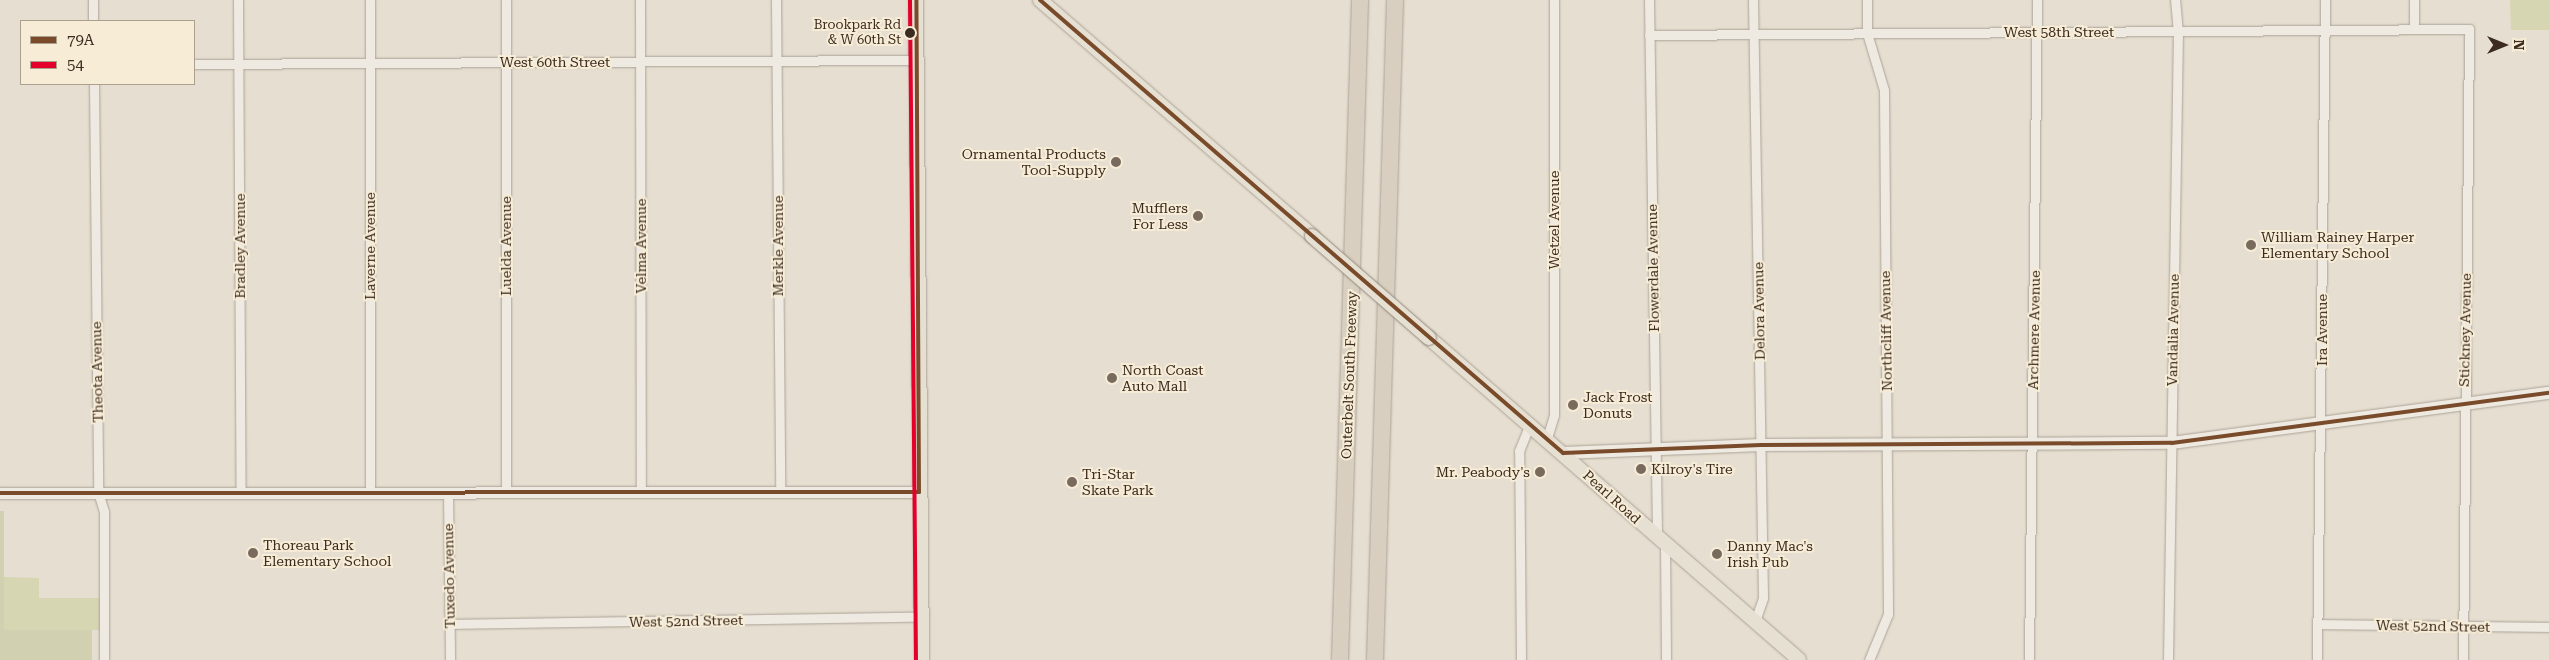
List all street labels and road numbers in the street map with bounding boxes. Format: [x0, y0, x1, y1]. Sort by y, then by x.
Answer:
street label: West 58th Street [2004, 24, 2114, 40]
street label: West 60th Street [500, 54, 610, 70]
street label: Wetzel Avenue [1546, 171, 1562, 269]
street label: Laverne Avenue [362, 192, 378, 300]
street label: Bradley Avenue [232, 193, 248, 299]
street label: Luelda Avenue [498, 196, 514, 296]
street label: Merkle Avenue [770, 196, 786, 296]
street label: Velma Avenue [633, 199, 649, 293]
street label: Flowerdale Avenue [1643, 204, 1663, 332]
street label: Delora Avenue [1750, 262, 1768, 360]
street label: Archmere Avenue [2025, 270, 2043, 390]
street label: Northcliff Avenue [1877, 271, 1895, 391]
street label: Stickney Avenue [2456, 273, 2474, 387]
street label: Vandalia Avenue [2164, 274, 2182, 386]
street label: Outerbelt South Freeway [1338, 291, 1360, 459]
street label: Ira Avenue [2314, 294, 2330, 366]
street label: Theota Avenue [88, 321, 106, 423]
street label: Pearl Road [1580, 467, 1644, 527]
street label: Tuxedo Avenue [440, 523, 458, 629]
street label: West 52nd Street [629, 612, 743, 630]
street label: West 52nd Street [2376, 617, 2490, 635]

